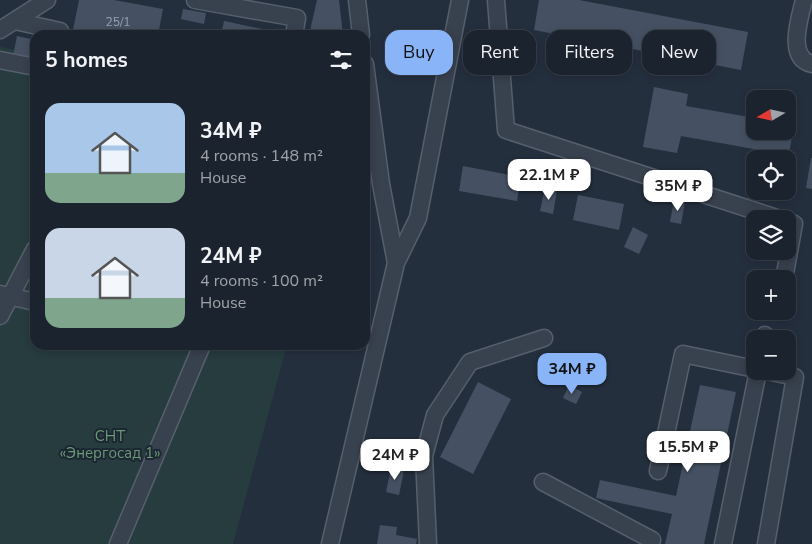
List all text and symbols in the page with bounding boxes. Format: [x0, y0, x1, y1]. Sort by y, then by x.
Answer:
house number: 25/1 [106, 14, 131, 30]
chip: Buy [385, 30, 453, 75]
chip: Rent [463, 30, 536, 75]
chip: Filters [546, 30, 632, 75]
chip: New [642, 30, 716, 75]
text: 5 homes [45, 46, 128, 74]
icon: filters [327, 46, 355, 74]
north arrow [746, 90, 796, 140]
map controls [746, 90, 796, 380]
text: 34M ₽ [200, 117, 262, 145]
icon: home [85, 123, 145, 183]
text: 4 rooms · 148 m² [200, 145, 323, 167]
button: locate [746, 150, 796, 200]
pin: 22.1M ₽ [503, 158, 595, 201]
text: 22.1M ₽ [519, 164, 579, 186]
text: House [200, 167, 246, 189]
pin: 35M ₽ [643, 170, 713, 212]
text: 35M ₽ [654, 175, 702, 197]
button: layers [746, 210, 796, 260]
text: 24M ₽ [200, 242, 262, 270]
icon: home [85, 248, 145, 308]
text: 4 rooms · 100 m² [200, 270, 323, 292]
button: + [746, 270, 796, 320]
text: House [200, 292, 246, 314]
button: − [746, 330, 796, 380]
pin: 34M ₽ [537, 352, 607, 395]
text: 34M ₽ [548, 358, 596, 380]
park label: СНТ «Энергосад 1» [59, 426, 161, 463]
pin: 15.5M ₽ [642, 430, 734, 473]
text: 15.5M ₽ [658, 436, 718, 458]
pin: 24M ₽ [360, 438, 430, 481]
text: 24M ₽ [371, 444, 419, 466]

